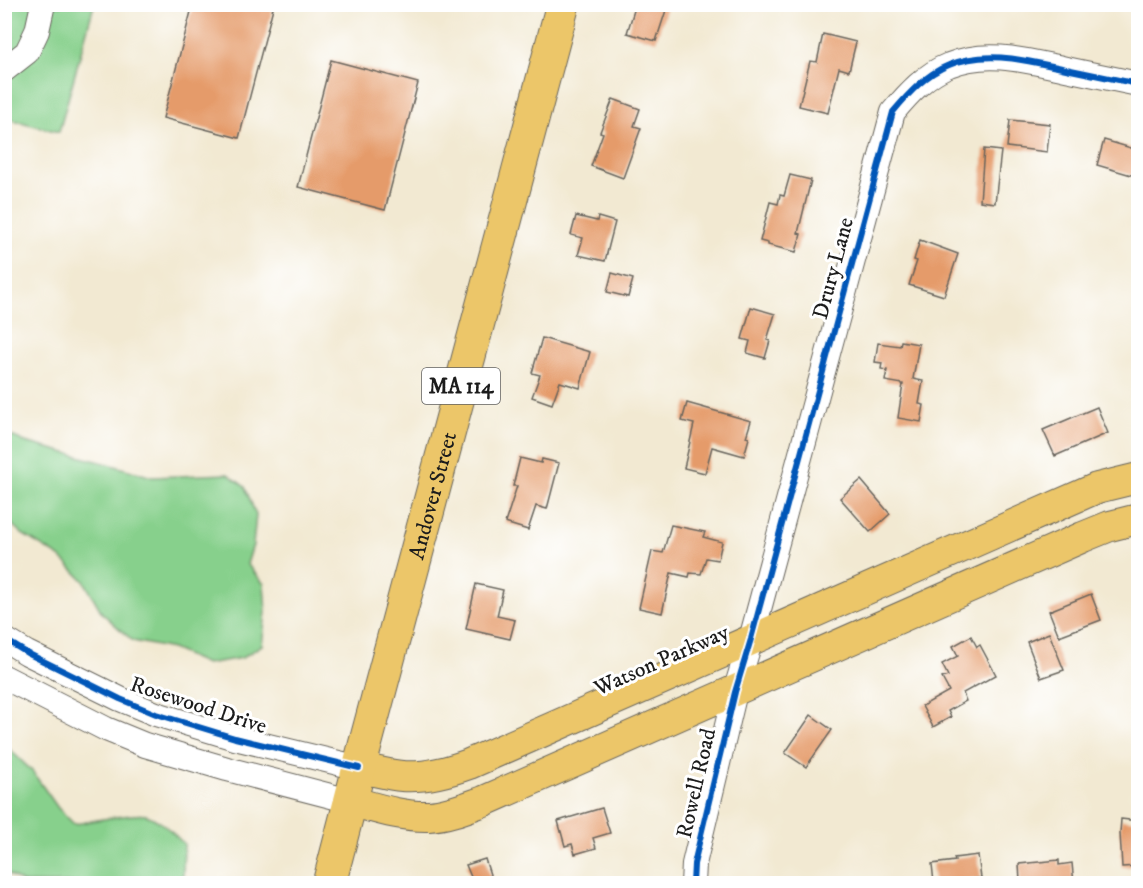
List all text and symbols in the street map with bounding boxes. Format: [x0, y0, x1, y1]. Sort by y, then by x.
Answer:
street label: Drury Lane [807, 215, 860, 322]
road number: MA 114 [422, 368, 500, 404]
street label: Andover Street [403, 429, 463, 562]
street label: Watson Parkway [589, 618, 734, 702]
street label: Rosewood Drive [127, 671, 270, 740]
street label: Rowell Road [671, 726, 722, 841]

